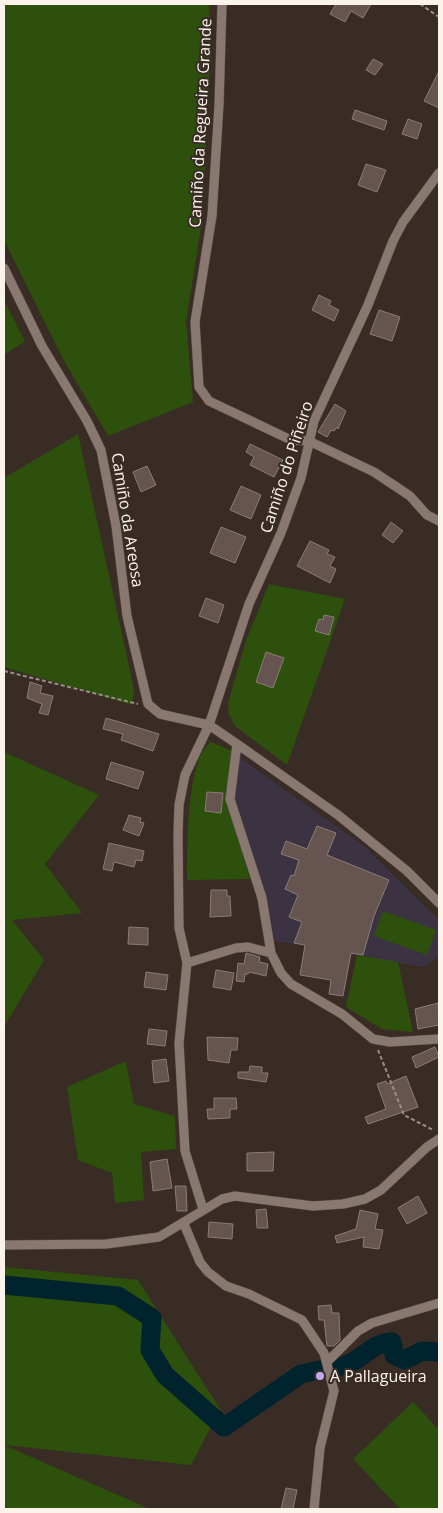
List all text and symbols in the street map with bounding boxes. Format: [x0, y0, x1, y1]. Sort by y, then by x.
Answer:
street label: Camiño da Regueira Grande [184, 18, 216, 228]
street label: Camiño do Piñeiro [254, 398, 318, 536]
street label: Camiño da Areosa [106, 451, 150, 589]
place label: A Pallagueira [330, 1365, 427, 1387]
marker: A Pallagueira [314, 1370, 326, 1382]

